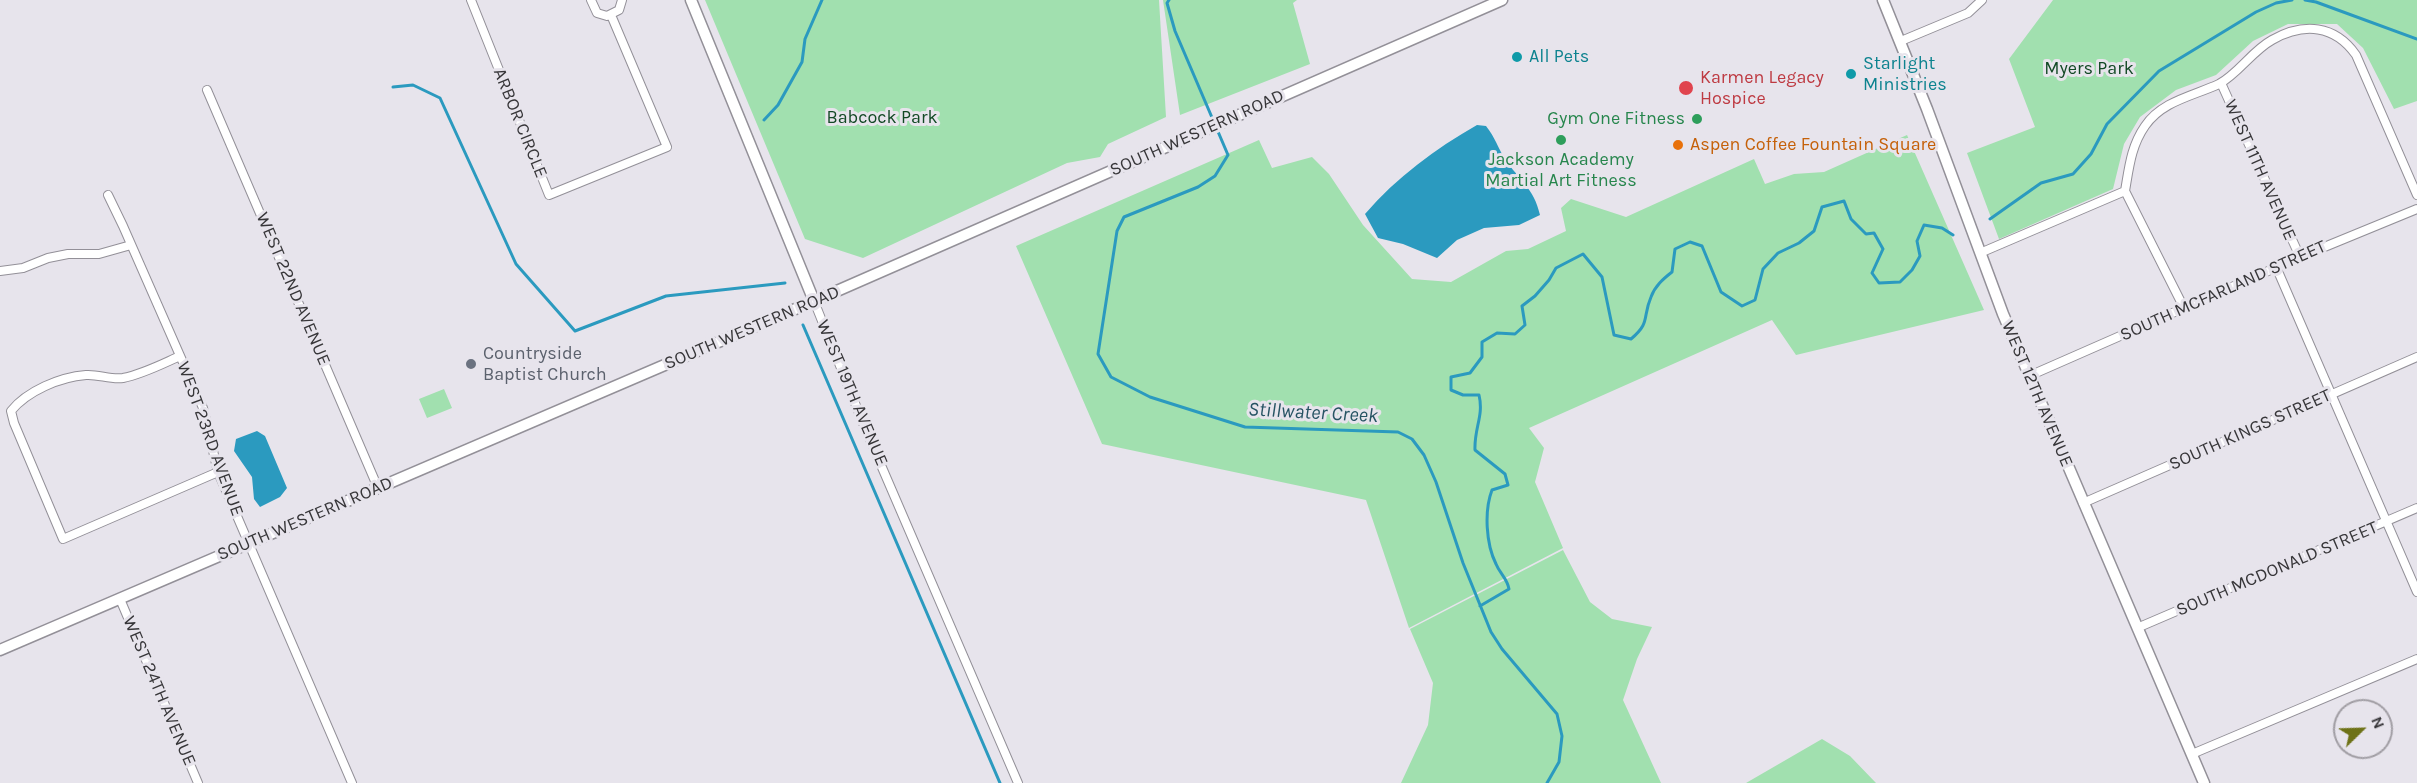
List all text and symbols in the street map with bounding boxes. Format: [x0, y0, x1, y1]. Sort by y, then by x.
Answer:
place label: All Pets [1529, 46, 1589, 68]
marker: All Pets [1510, 50, 1524, 64]
place label: Starlight Ministries [1863, 53, 1947, 96]
park label: Myers Park [2044, 58, 2134, 80]
street label: ARBOR CIRCLE [488, 65, 552, 181]
place label: Karmen Legacy Hospice [1700, 67, 1824, 110]
marker: Starlight Ministries [1844, 67, 1858, 81]
marker: Karmen Legacy Hospice [1677, 79, 1695, 97]
street label: SOUTH WESTERN ROAD [1107, 85, 1287, 181]
street label: WEST 11TH AVENUE [2219, 96, 2301, 244]
park label: Babcock Park [826, 107, 938, 129]
place label: Gym One Fitness [1547, 108, 1685, 130]
marker: Gym One Fitness [1690, 112, 1704, 126]
marker: Jackson Academy Martial Art Fitness [1554, 133, 1568, 147]
place label: Aspen Coffee Fountain Square [1690, 134, 1936, 156]
marker: Aspen Coffee Fountain Square [1671, 138, 1685, 152]
place label: Jackson Academy Martial Art Fitness [1485, 149, 1637, 192]
street label: WEST 22ND AVENUE [251, 209, 335, 369]
street label: SOUTH MCFARLAND STREET [2117, 236, 2329, 346]
street label: SOUTH WESTERN ROAD [661, 281, 843, 375]
street label: WEST 19TH AVENUE [812, 317, 892, 469]
street label: WEST 12TH AVENUE [1997, 318, 2077, 470]
place label: Countryside Baptist Church [483, 343, 607, 386]
marker: Countryside Baptist Church [464, 357, 478, 371]
street label: WEST 23RD AVENUE [172, 359, 248, 519]
street label: SOUTH KINGS STREET [2166, 385, 2334, 475]
water label: Stillwater Creek [1247, 398, 1379, 428]
street label: SOUTH WESTERN ROAD [214, 472, 396, 566]
street label: SOUTH MCDONALD STREET [2173, 517, 2381, 621]
street label: WEST 24TH AVENUE [118, 613, 200, 769]
north arrow [2333, 699, 2393, 759]
text: N [2367, 714, 2389, 732]

